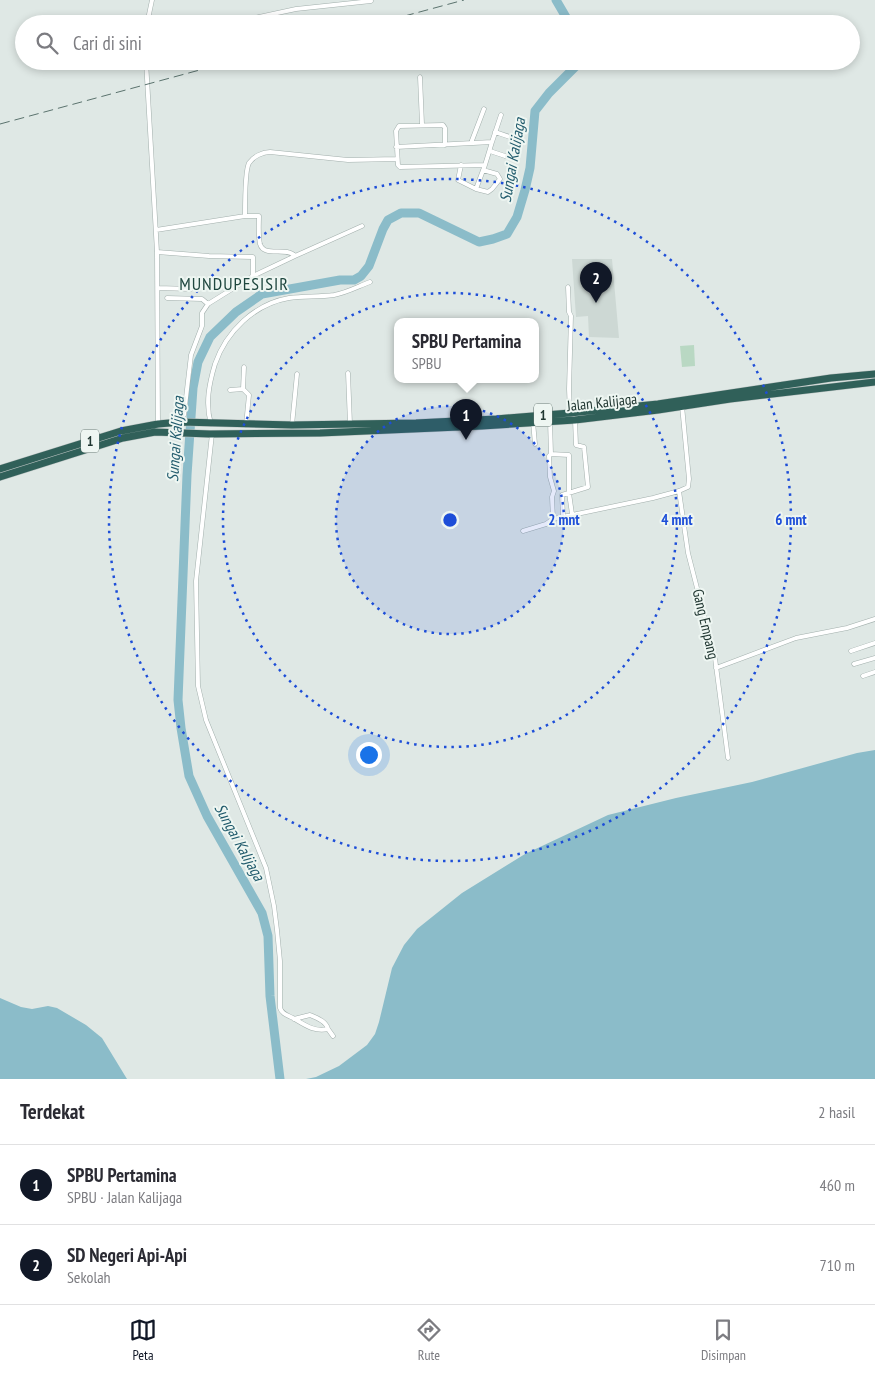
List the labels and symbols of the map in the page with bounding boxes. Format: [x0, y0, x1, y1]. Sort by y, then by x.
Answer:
water label: Sungai Kalijaga [495, 115, 530, 204]
pin: 2 [580, 262, 612, 303]
district label: MUNDUPESISIR [179, 272, 289, 295]
street label: Jalan Kalijaga [565, 389, 638, 415]
water label: Sungai Kalijaga [162, 394, 188, 482]
pin: 1 [450, 399, 482, 440]
road number: 1 [534, 404, 552, 426]
road number: 1 [81, 430, 99, 452]
text: 2 mnt [548, 510, 580, 529]
text: 4 mnt [661, 510, 693, 529]
text: 6 mnt [775, 510, 807, 529]
centre of rings [441, 511, 459, 529]
street label: Gang Empang [689, 587, 723, 661]
your location [356, 742, 382, 768]
water label: Sungai Kalijaga [211, 800, 270, 886]

